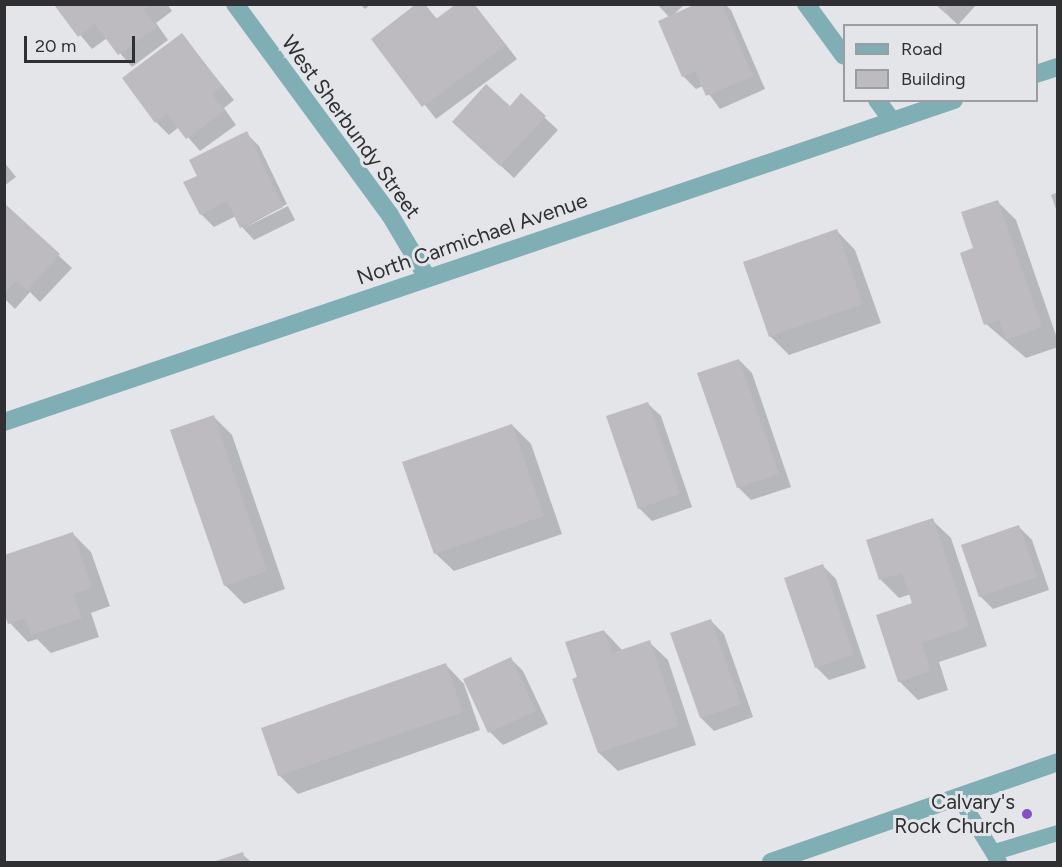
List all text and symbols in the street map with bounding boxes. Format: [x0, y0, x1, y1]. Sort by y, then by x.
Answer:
scale bar [27, 24, 138, 62]
legend [843, 24, 1038, 102]
street label: West Sherbundy Street [276, 31, 426, 223]
text: 20 m [35, 35, 76, 57]
text: Road [901, 38, 942, 60]
text: Building [901, 68, 966, 90]
street label: North Carmichael Avenue [353, 188, 591, 290]
place label: Calvary's Rock Church [894, 789, 1015, 839]
marker: Calvary's Rock Church [1020, 807, 1034, 821]

